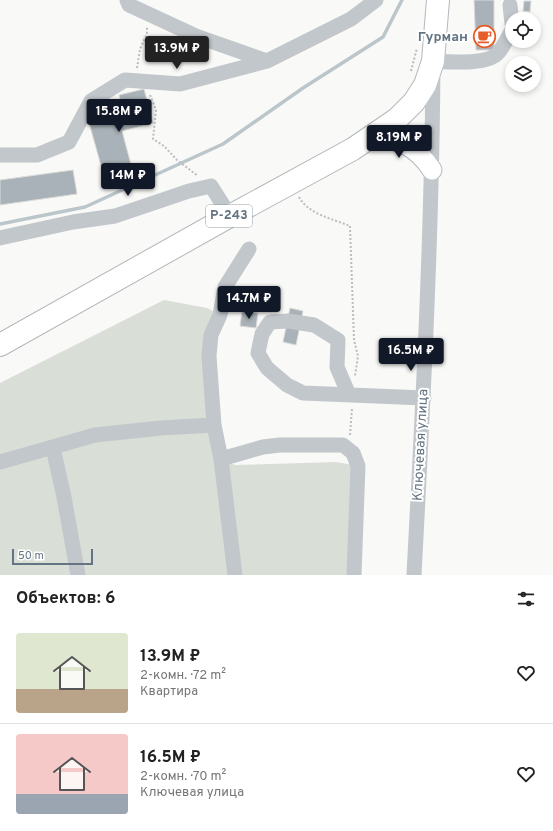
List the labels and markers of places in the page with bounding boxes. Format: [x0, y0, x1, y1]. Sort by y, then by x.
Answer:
cafe icon: Гурман [471, 24, 497, 50]
place label: Гурман [418, 29, 468, 46]
pin: 13.9M ₽ [140, 36, 214, 70]
pin: 15.8M ₽ [82, 99, 156, 133]
pin: 8.19M ₽ [362, 125, 436, 159]
pin: 14M ₽ [100, 163, 156, 197]
pin: 14.7M ₽ [212, 286, 286, 320]
pin: 16.5M ₽ [374, 338, 448, 372]

